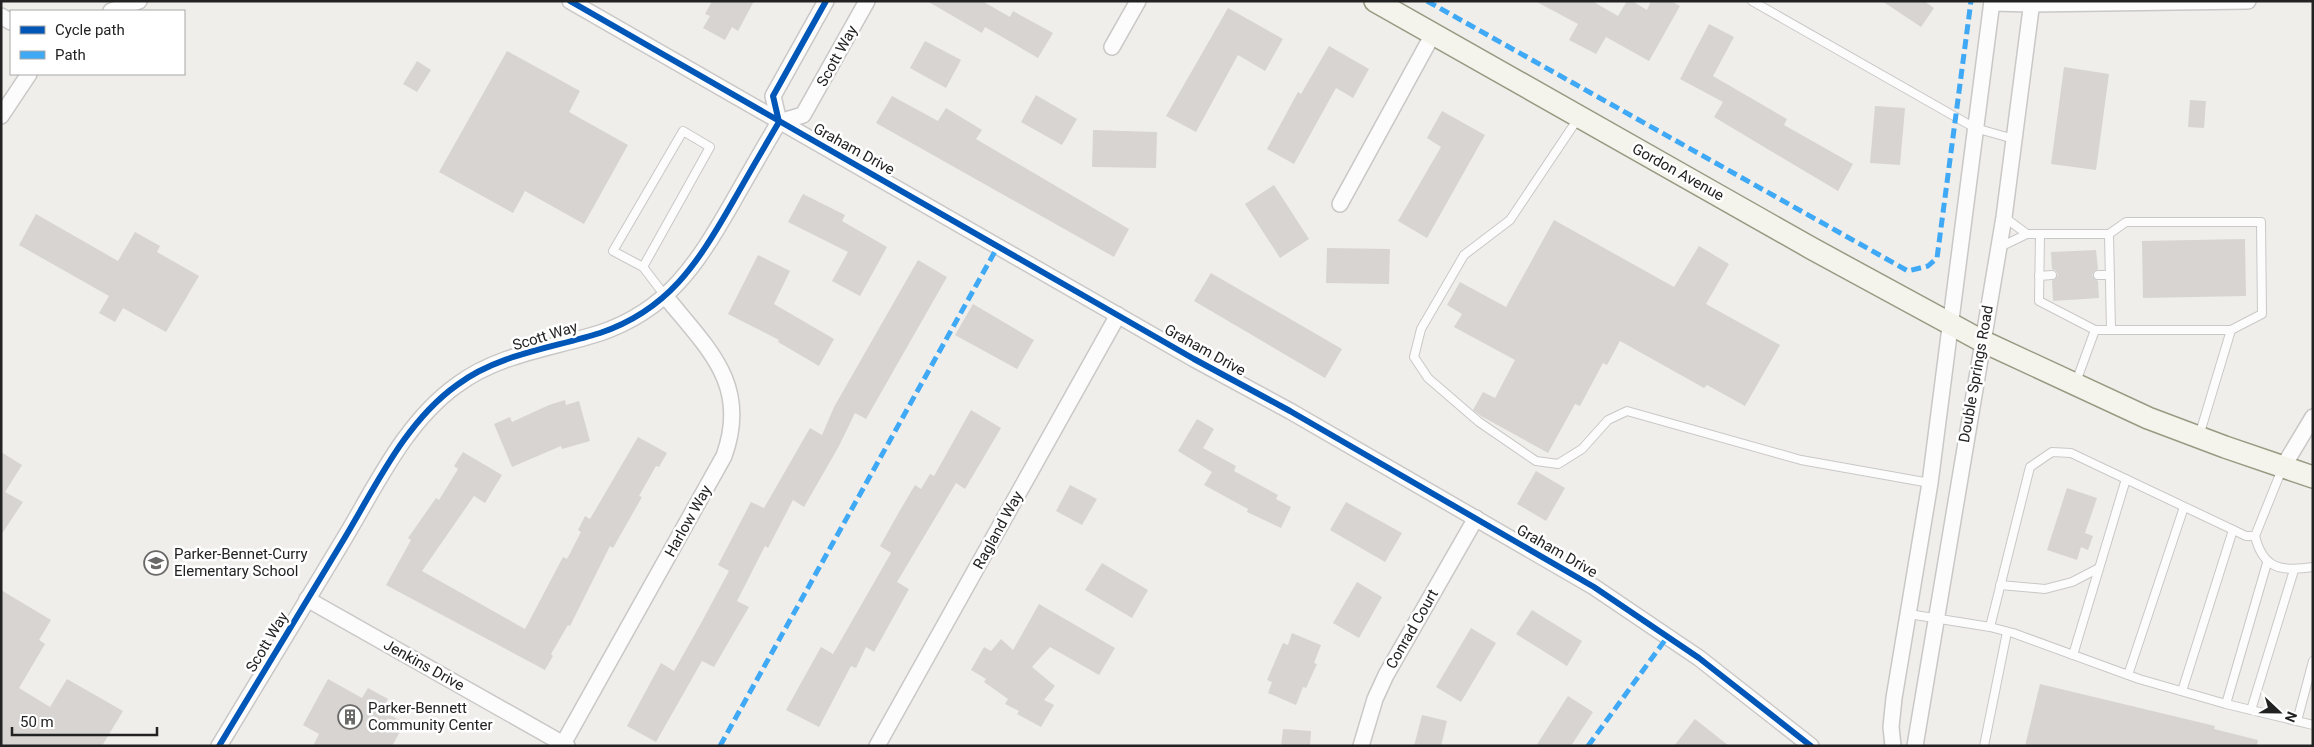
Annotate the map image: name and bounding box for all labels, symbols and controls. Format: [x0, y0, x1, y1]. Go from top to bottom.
legend [10, 10, 185, 75]
text: Cycle path [55, 21, 125, 39]
street label: Scott Way [813, 22, 861, 90]
text: Path [55, 46, 86, 64]
street label: Graham Drive [810, 119, 898, 179]
street label: Gordon Avenue [1629, 139, 1727, 205]
street label: Double Springs Road [1955, 304, 1997, 444]
street label: Scott Way [510, 318, 580, 354]
street label: Graham Drive [1161, 320, 1249, 380]
street label: Harlow Way [661, 482, 715, 560]
street label: Ragland Way [969, 488, 1027, 572]
street label: Graham Drive [1513, 521, 1601, 581]
place label: Parker-Bennet-Curry Elementary School [174, 545, 308, 580]
school or university icon: Parker-Bennet-Curry Elementary School [143, 550, 169, 576]
street label: Conrad Court [1382, 586, 1442, 672]
street label: Scott Way [242, 609, 292, 675]
street label: Jenkins Drive [381, 636, 467, 695]
north arrow [2254, 687, 2304, 737]
place label: Parker-Bennett Community Center [368, 699, 493, 734]
scale bar [12, 704, 158, 736]
building icon: Parker-Bennett Community Center [337, 704, 363, 730]
text: N [2282, 709, 2300, 724]
text: 50 m [20, 713, 54, 731]

